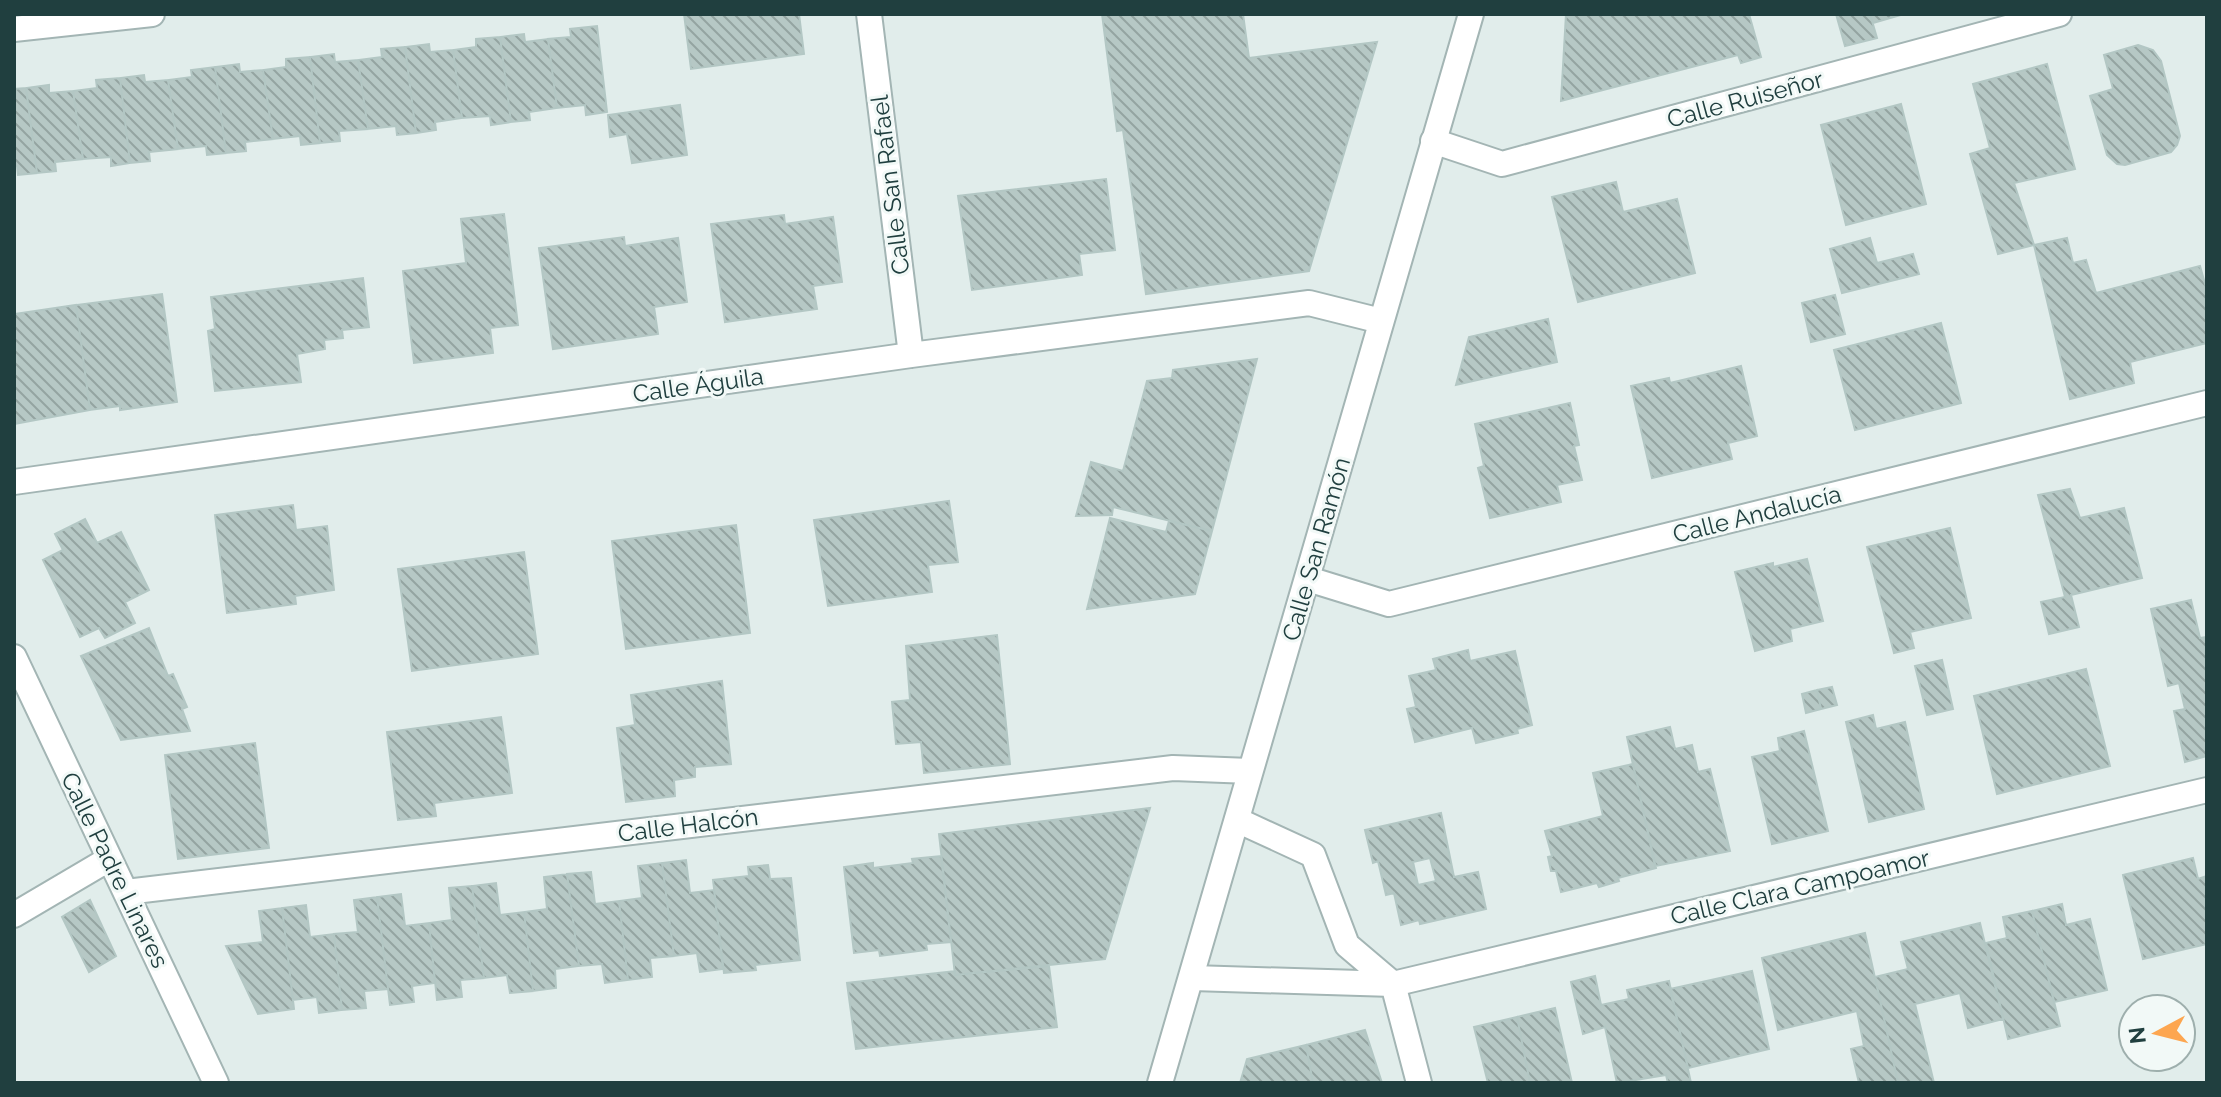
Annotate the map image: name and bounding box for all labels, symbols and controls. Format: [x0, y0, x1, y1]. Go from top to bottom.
street label: Calle Ruiseñor [1664, 64, 1827, 134]
street label: Calle San Rafael [865, 93, 915, 276]
street label: Calle Águila [631, 361, 765, 409]
street label: Calle San Ramón [1276, 454, 1356, 644]
street label: Calle Andalucía [1670, 479, 1844, 549]
street label: Calle Padre Linares [55, 768, 175, 972]
street label: Calle Halcón [616, 802, 760, 848]
street label: Calle Clara Campoamor [1668, 843, 1933, 931]
north arrow [2117, 993, 2197, 1073]
text: N [2123, 1026, 2151, 1045]

